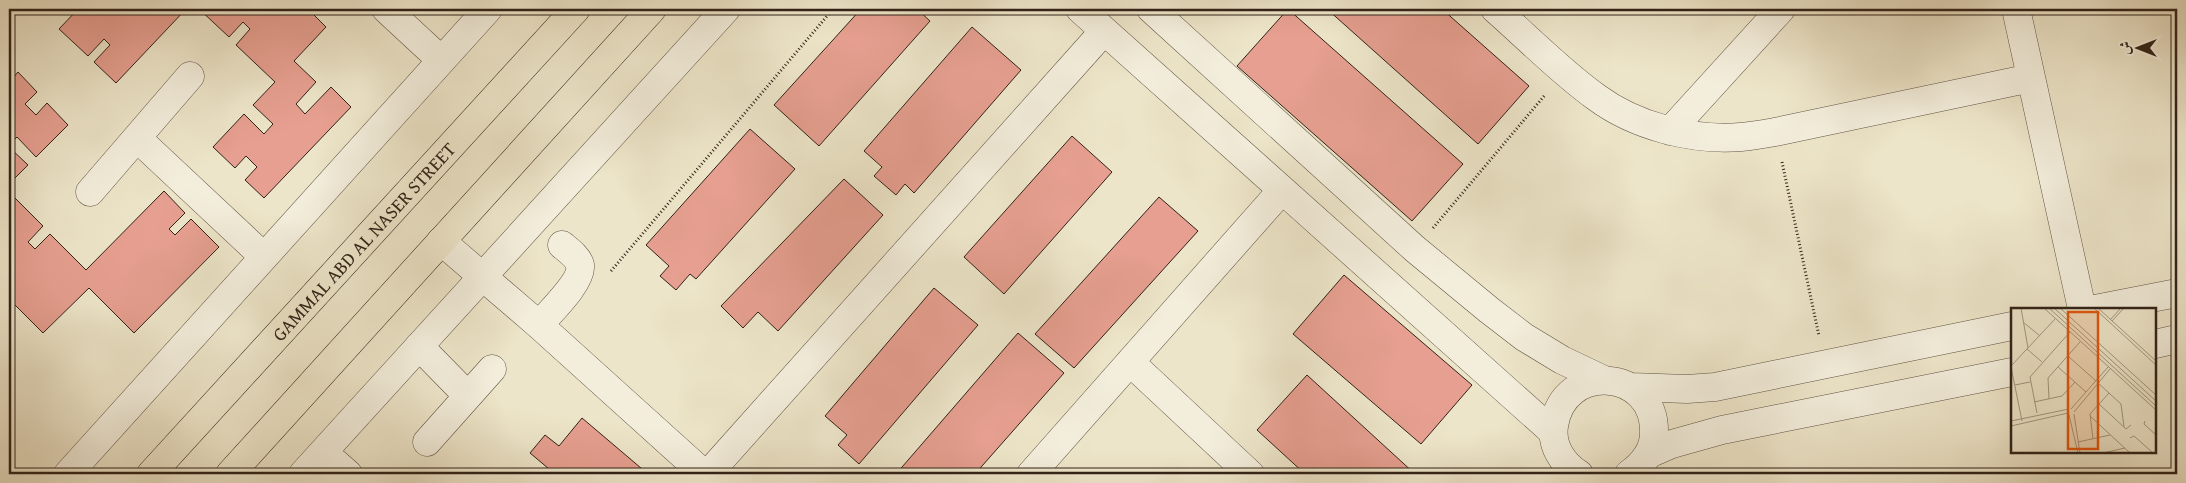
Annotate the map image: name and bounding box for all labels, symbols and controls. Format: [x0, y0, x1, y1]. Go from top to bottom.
north arrow [2114, 22, 2164, 72]
text: ش [2115, 41, 2135, 55]
street label: GAMMAL ABD AL NASER STREET [265, 136, 462, 347]
inset map [2011, 308, 2156, 453]

